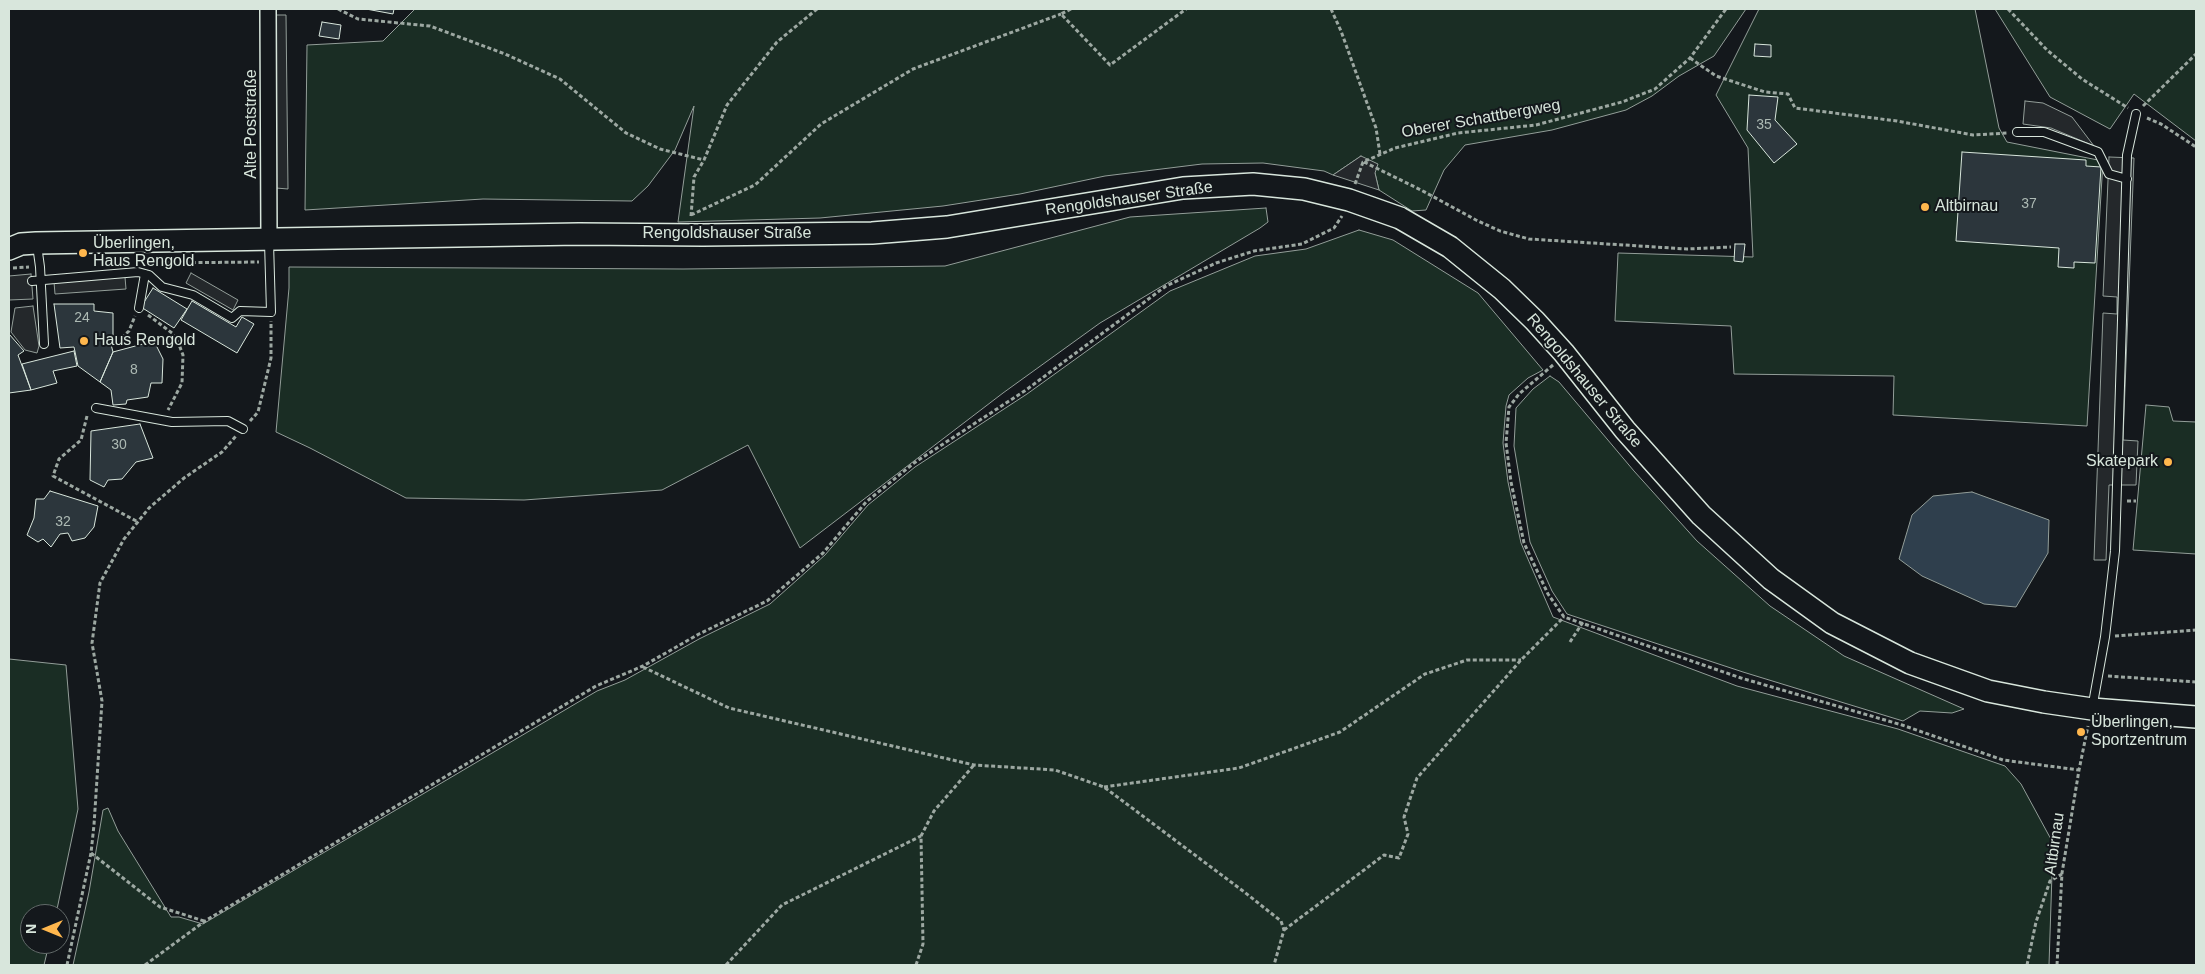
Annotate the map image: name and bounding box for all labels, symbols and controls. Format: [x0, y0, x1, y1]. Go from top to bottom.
street label: Alte Poststraße [242, 69, 262, 179]
street label: Oberer Schattbergweg [1400, 96, 1562, 142]
house number: 35 [1756, 117, 1772, 133]
street label: Rengoldshauser Straße [1044, 178, 1214, 220]
house number: 37 [2021, 196, 2037, 212]
place label: Altbirnau [1935, 197, 1998, 217]
marker: Altbirnau [1919, 201, 1931, 213]
street label: Rengoldshauser Straße [643, 224, 811, 244]
place label: Überlingen, Haus Rengold [93, 234, 194, 272]
marker: Überlingen, Haus Rengold [77, 247, 89, 259]
house number: 24 [74, 310, 90, 326]
street label: Rengoldshauser Straße [1522, 310, 1646, 452]
place label: Haus Rengold [94, 331, 195, 351]
marker: Haus Rengold [78, 335, 90, 347]
house number: 8 [130, 362, 138, 378]
house number: 30 [111, 437, 127, 453]
place label: Skatepark [2086, 452, 2158, 472]
marker: Skatepark [2162, 456, 2174, 468]
house number: 32 [55, 514, 71, 530]
place label: Überlingen, Sportzentrum [2091, 713, 2187, 751]
marker: Überlingen, Sportzentrum [2075, 726, 2087, 738]
street label: Altbirnau [2041, 811, 2069, 877]
north arrow [20, 904, 70, 954]
text: N [23, 924, 39, 934]

